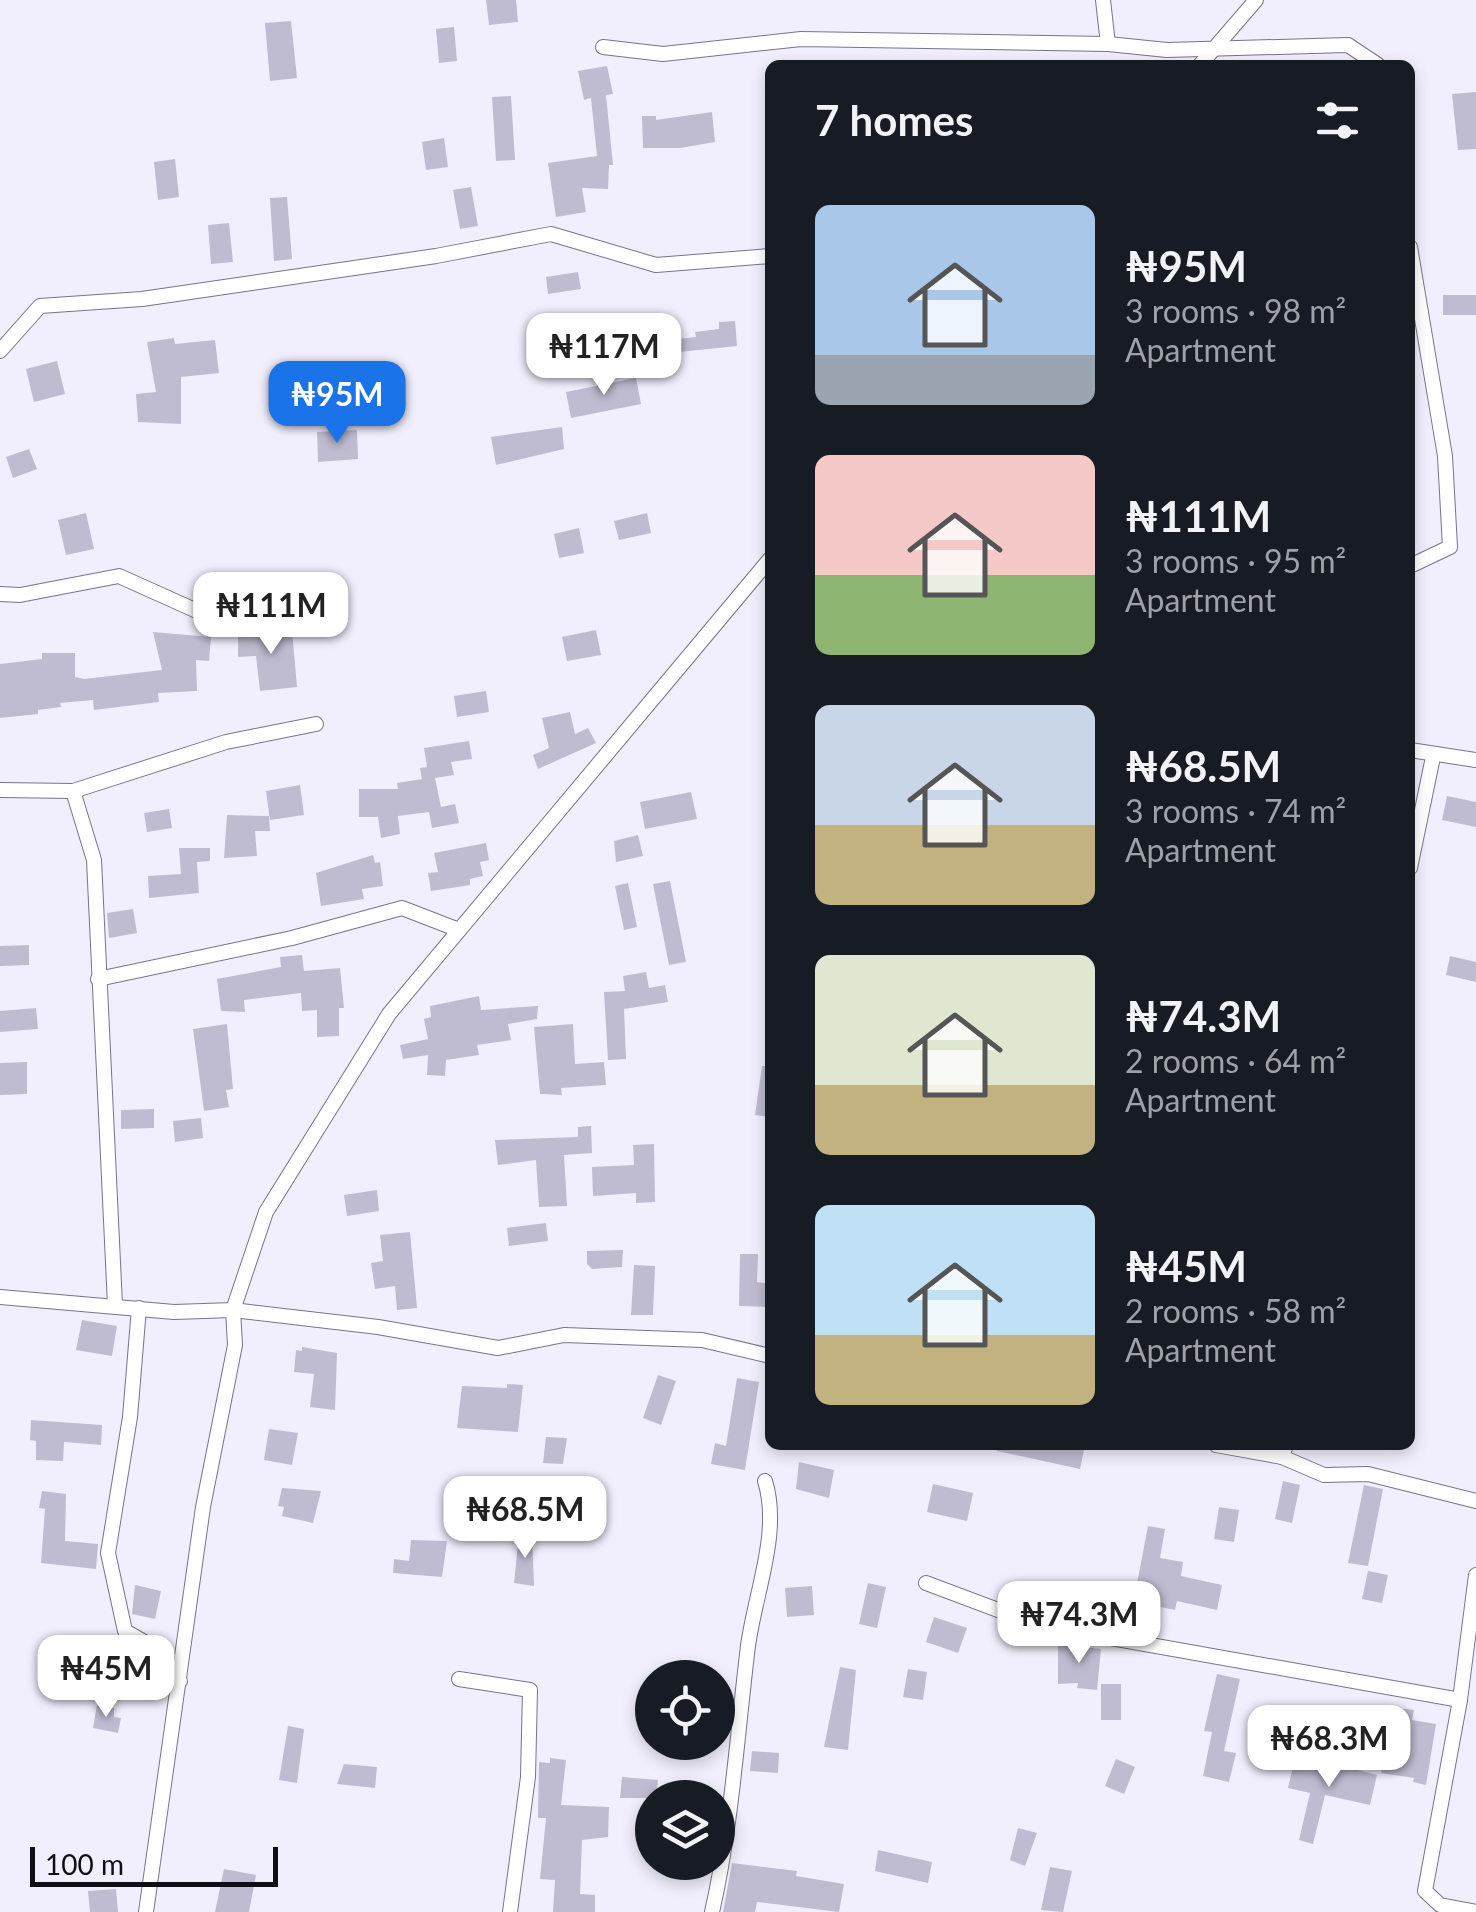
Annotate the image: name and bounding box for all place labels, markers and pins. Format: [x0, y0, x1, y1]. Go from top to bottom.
pin: ₦117M [534, 313, 674, 398]
pin: ₦95M [278, 361, 396, 446]
pin: ₦111M [201, 572, 341, 657]
pin: ₦68.5M [444, 1476, 606, 1561]
pin: ₦74.3M [998, 1581, 1160, 1666]
pin: ₦45M [47, 1635, 165, 1720]
pin: ₦68.3M [1248, 1705, 1410, 1790]

